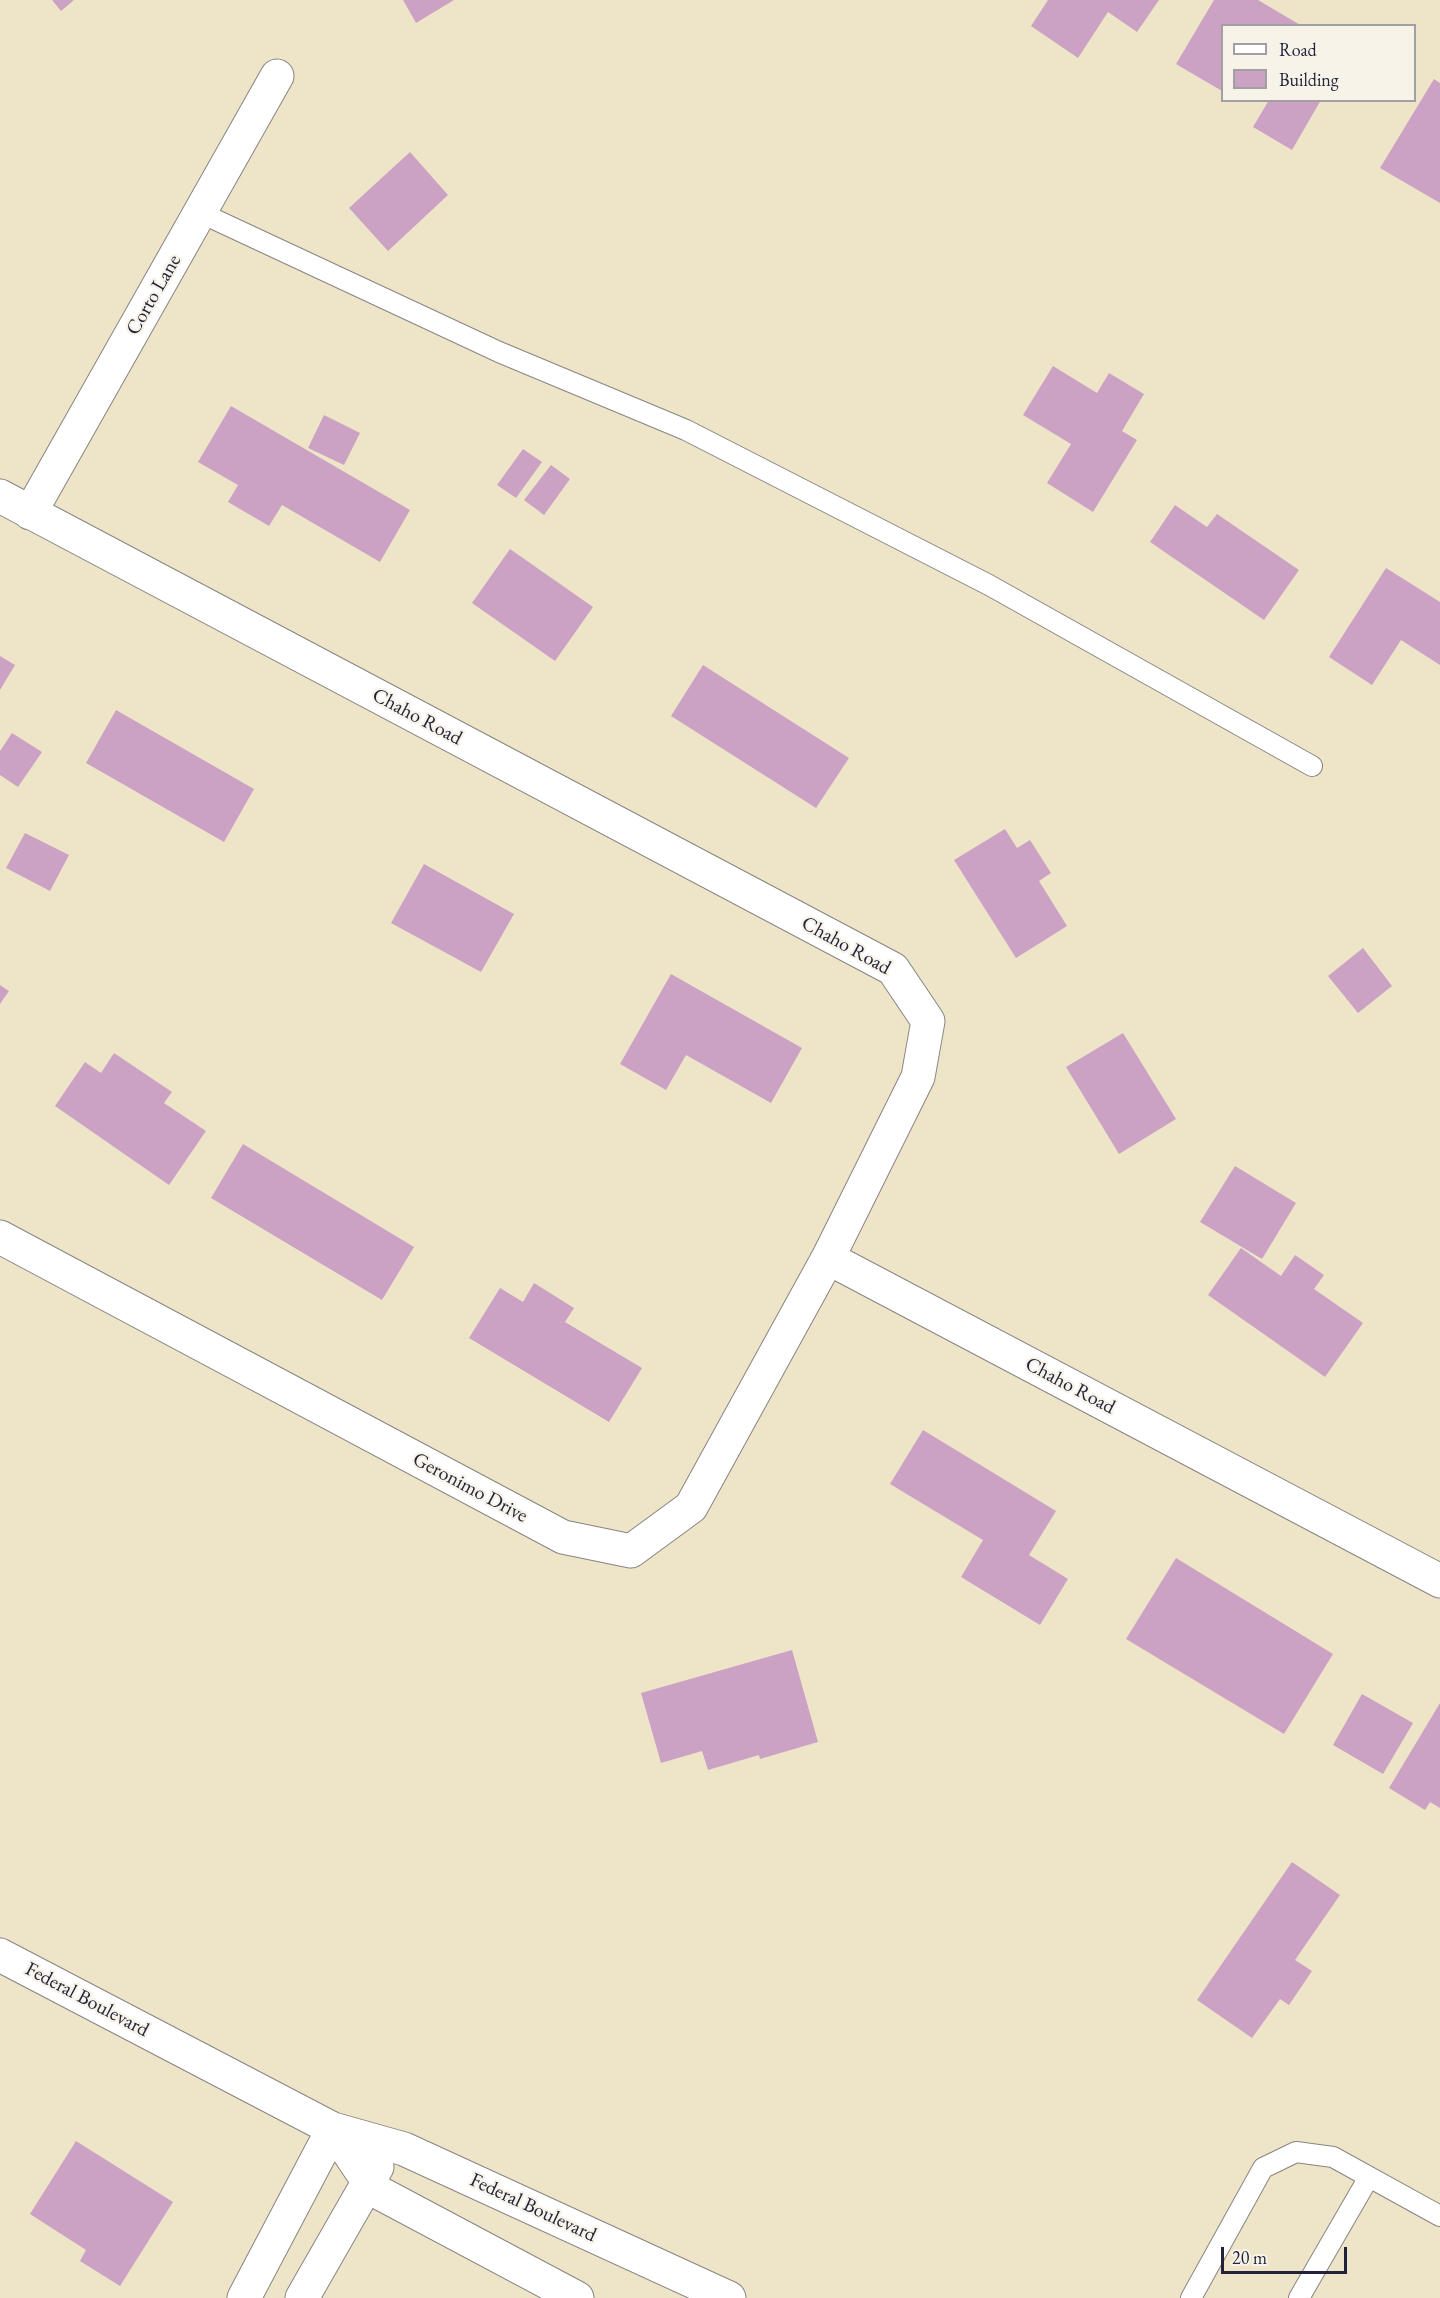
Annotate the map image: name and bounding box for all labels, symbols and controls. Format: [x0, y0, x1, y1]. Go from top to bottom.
legend [1221, 24, 1416, 102]
text: Road [1279, 38, 1317, 61]
text: Building [1279, 68, 1339, 91]
street label: Corto Lane [121, 250, 187, 340]
street label: Chaho Road [368, 683, 466, 751]
street label: Chaho Road [797, 912, 895, 980]
street label: Chaho Road [1021, 1352, 1119, 1420]
street label: Geronimo Drive [408, 1448, 532, 1528]
street label: Federal Boulevard [21, 1957, 153, 2043]
street label: Federal Boulevard [466, 2168, 600, 2248]
scale bar [1224, 2235, 1350, 2273]
text: 20 m [1232, 2246, 1267, 2269]

